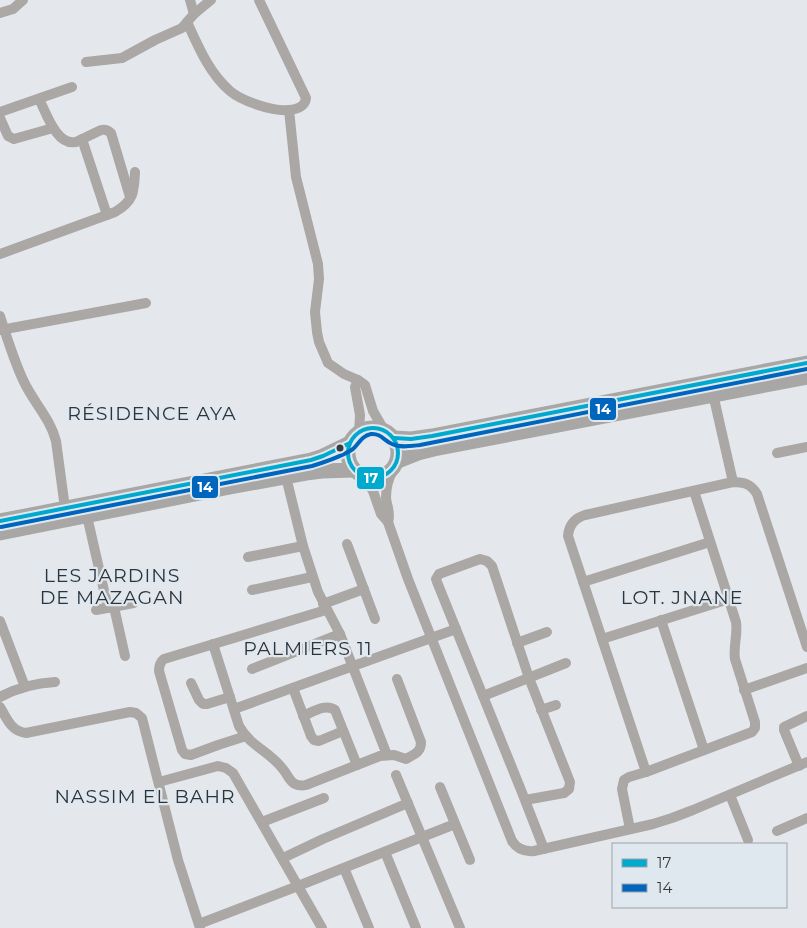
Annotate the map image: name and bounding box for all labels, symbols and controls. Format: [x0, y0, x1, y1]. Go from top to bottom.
line badge: 14 [589, 397, 617, 421]
text: 14 [595, 400, 611, 418]
district label: RÉSIDENCE AYA [67, 402, 237, 425]
unlabelled marker [335, 443, 345, 453]
line badge: 17 [356, 466, 385, 490]
text: 17 [364, 469, 378, 487]
line badge: 14 [191, 475, 219, 499]
text: 14 [197, 478, 213, 496]
district label: LES JARDINS DE MAZAGAN [40, 564, 184, 609]
district label: LOT. JNANE [621, 586, 743, 609]
district label: PALMIERS 11 [243, 637, 373, 660]
district label: NASSIM EL BAHR [54, 785, 236, 808]
legend [612, 843, 787, 908]
text: 17 [657, 853, 671, 872]
text: 14 [657, 878, 672, 897]

